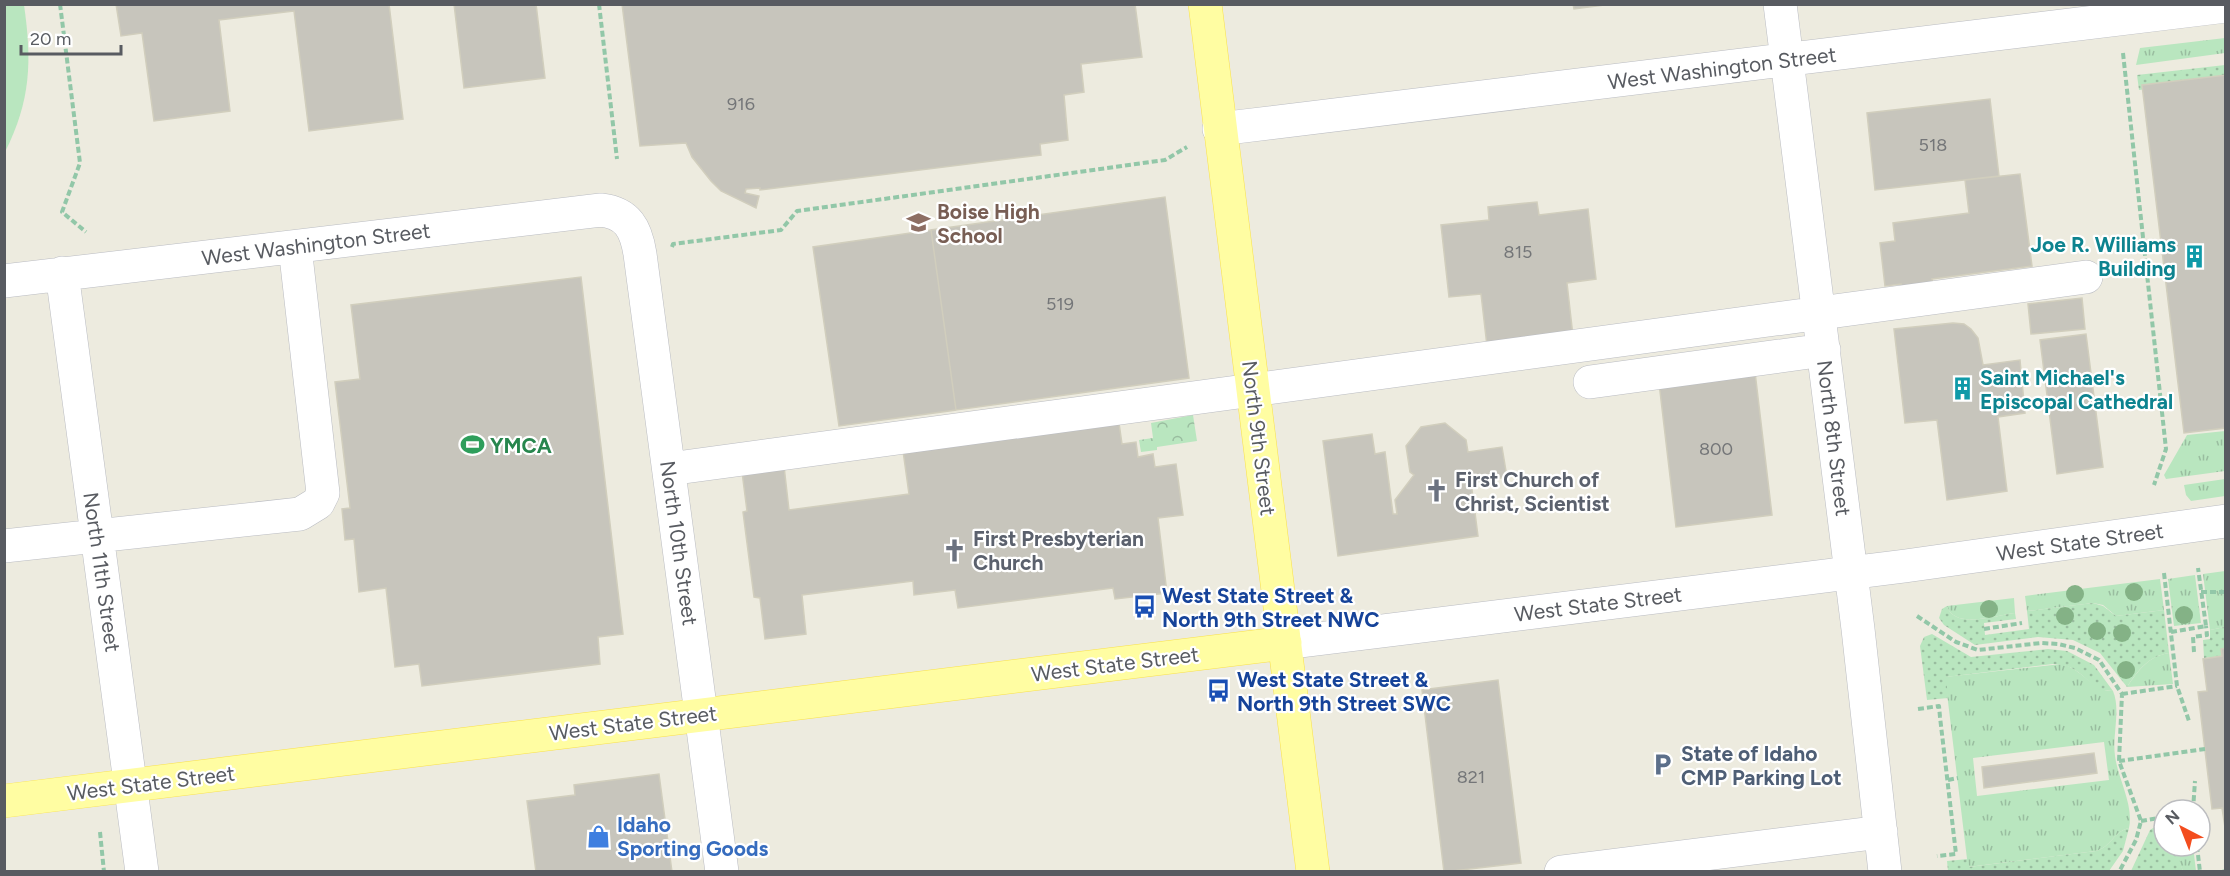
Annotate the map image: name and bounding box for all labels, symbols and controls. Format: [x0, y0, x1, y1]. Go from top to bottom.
scale bar [21, 18, 122, 56]
text: 20 m [30, 28, 71, 50]
street label: West Washington Street [1606, 42, 1838, 94]
house number: 916 [727, 93, 755, 115]
house number: 518 [1919, 134, 1947, 156]
place label: Boise High School [937, 199, 1040, 248]
school or university icon: Boise High School [906, 210, 932, 236]
street label: West Washington Street [200, 218, 432, 270]
place label: Joe R. Williams Building [2031, 232, 2176, 281]
house number: 815 [1504, 241, 1532, 263]
building icon: Joe R. Williams Building [2181, 243, 2207, 269]
house number: 519 [1046, 293, 1074, 315]
street label: North 9th Street [1237, 359, 1281, 517]
street label: North 8th Street [1812, 359, 1856, 517]
place label: Saint Michael's Episcopal Cathedral [1980, 365, 2173, 414]
building icon: Saint Michael's Episcopal Cathedral [1949, 376, 1975, 402]
sports icon: YMCA [459, 432, 485, 458]
place label: YMCA [490, 433, 552, 458]
house number: 800 [1699, 438, 1733, 460]
street label: North 10th Street [655, 459, 703, 627]
place label: First Church of Christ, Scientist [1455, 467, 1610, 516]
church icon: First Church of Christ, Scientist [1424, 478, 1450, 504]
street label: North 11th Street [78, 490, 126, 654]
street label: West State Street [1995, 518, 2165, 566]
place label: First Presbyterian Church [973, 526, 1144, 575]
church icon: First Presbyterian Church [942, 537, 968, 563]
street label: West State Street [1513, 581, 1683, 627]
place label: West State Street & North 9th Street NWC [1162, 583, 1379, 632]
bus stop icon: West State Street & North 9th Street NWC [1131, 594, 1157, 620]
street label: West State Street [1030, 641, 1200, 687]
place label: West State Street & North 9th Street SWC [1237, 667, 1451, 716]
bus stop icon: West State Street & North 9th Street SWC [1206, 678, 1232, 704]
street label: West State Street [548, 700, 718, 746]
place label: State of Idaho CMP Parking Lot [1681, 741, 1842, 790]
parking icon: State of Idaho CMP Parking Lot [1650, 752, 1676, 778]
street label: West State Street [66, 760, 236, 806]
house number: 821 [1457, 766, 1485, 788]
north arrow [2152, 798, 2212, 858]
text: N [2161, 806, 2183, 828]
place label: Idaho Sporting Goods [617, 812, 769, 861]
shop icon: Idaho Sporting Goods [586, 823, 612, 849]

